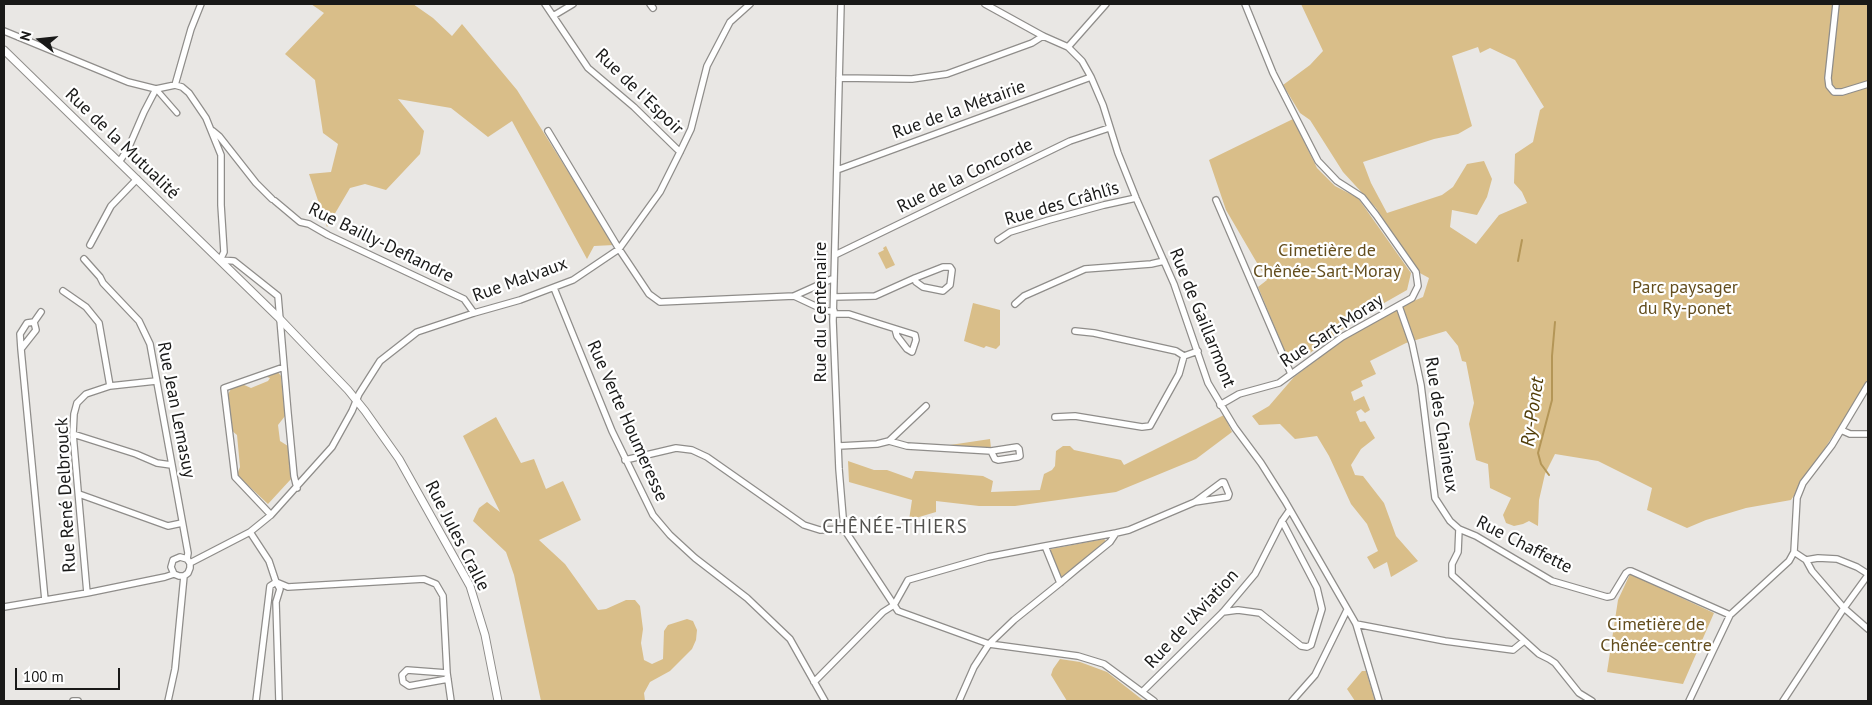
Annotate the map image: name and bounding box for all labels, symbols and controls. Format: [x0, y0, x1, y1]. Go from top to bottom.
north arrow [15, 15, 65, 65]
text: N [16, 29, 35, 43]
street label: Rue de l'Espoir [590, 44, 688, 140]
street label: Rue de la Métairie [889, 76, 1029, 144]
street label: Rue de la Mutualité [60, 84, 184, 204]
street label: Rue de la Concorde [894, 134, 1036, 218]
street label: Rue des Crâhlîs [1002, 177, 1122, 231]
street label: Rue Bailly-Deflandre [305, 198, 457, 288]
park label: Cimetière de Chênée-Sart-Moray [1253, 240, 1401, 282]
street label: Rue du Centenaire [810, 242, 832, 382]
street label: Rue de Gaillarmont [1164, 245, 1240, 391]
street label: Rue Malvaux [470, 253, 570, 307]
park label: Parc paysager du Ry-ponet [1632, 277, 1738, 320]
street label: Rue Sart-Moray [1276, 290, 1388, 372]
street label: Rue Verte Houmeresse [582, 337, 672, 505]
street label: Rue Jean Lemasuy [152, 340, 200, 480]
street label: Rue des Chaineux [1420, 356, 1462, 494]
water label: Ry-Ponet [1517, 376, 1549, 448]
street label: Rue René Delbrouck [51, 417, 81, 573]
street label: Rue Jules Cralle [420, 477, 494, 595]
street label: Rue Chaffette [1472, 512, 1576, 578]
district label: CHÊNÉE-THIERS [821, 517, 969, 539]
street label: Rue de l'Aviation [1141, 565, 1243, 673]
park label: Cimetière de Chênée-centre [1600, 614, 1712, 656]
scale bar [18, 658, 122, 690]
text: 100 m [23, 667, 64, 686]

